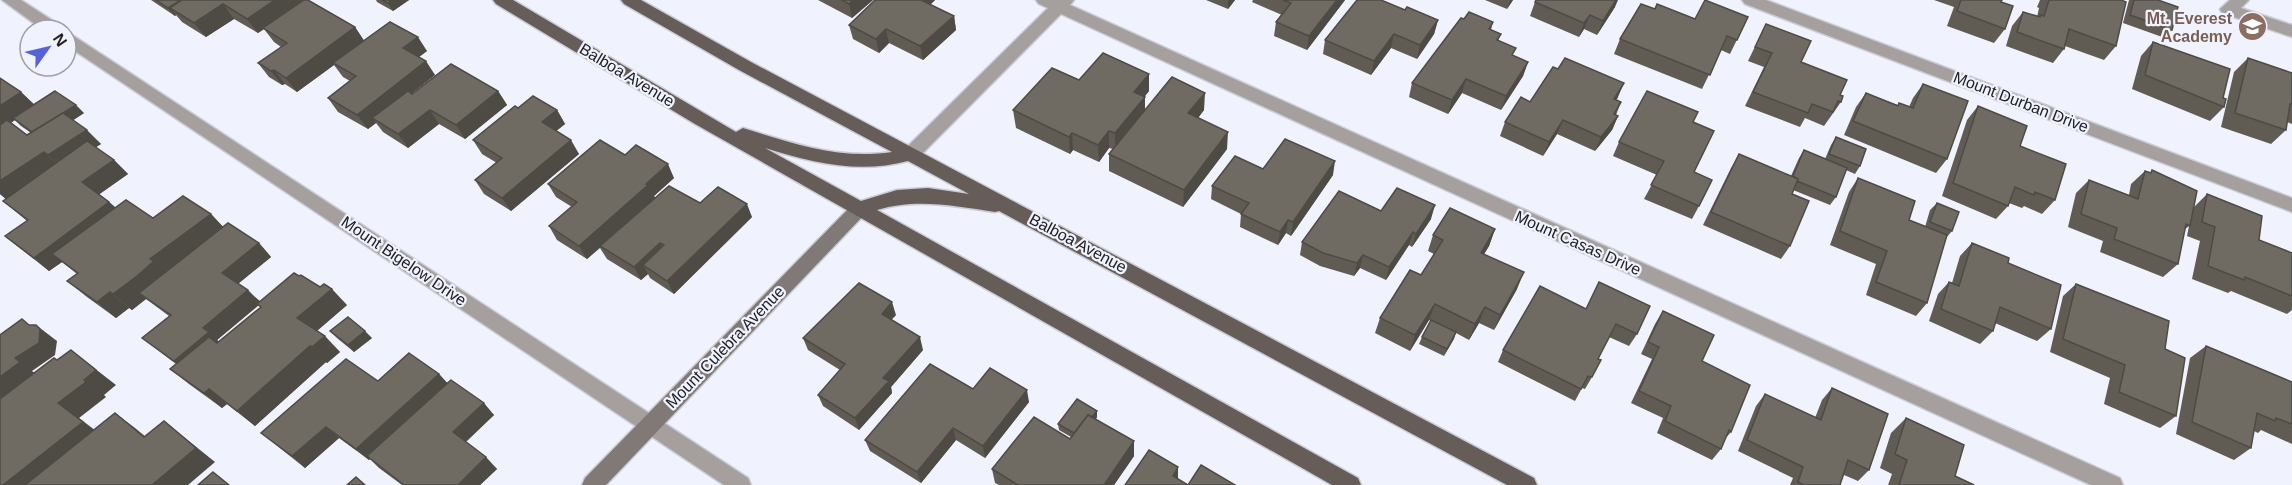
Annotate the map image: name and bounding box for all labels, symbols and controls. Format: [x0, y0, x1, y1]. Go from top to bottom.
place label: Mt. Everest Academy [2147, 10, 2233, 45]
school or university icon: Mt. Everest Academy [2237, 11, 2269, 43]
north arrow [18, 18, 78, 78]
text: N [50, 30, 70, 49]
street label: Balboa Avenue [577, 40, 677, 110]
street label: Mount Durban Drive [1951, 68, 2091, 136]
street label: Mount Casas Drive [1512, 208, 1644, 278]
street label: Balboa Avenue [1027, 210, 1129, 276]
street label: Mount Bigelow Drive [338, 213, 470, 309]
street label: Mount Culebra Avenue [662, 283, 788, 411]

